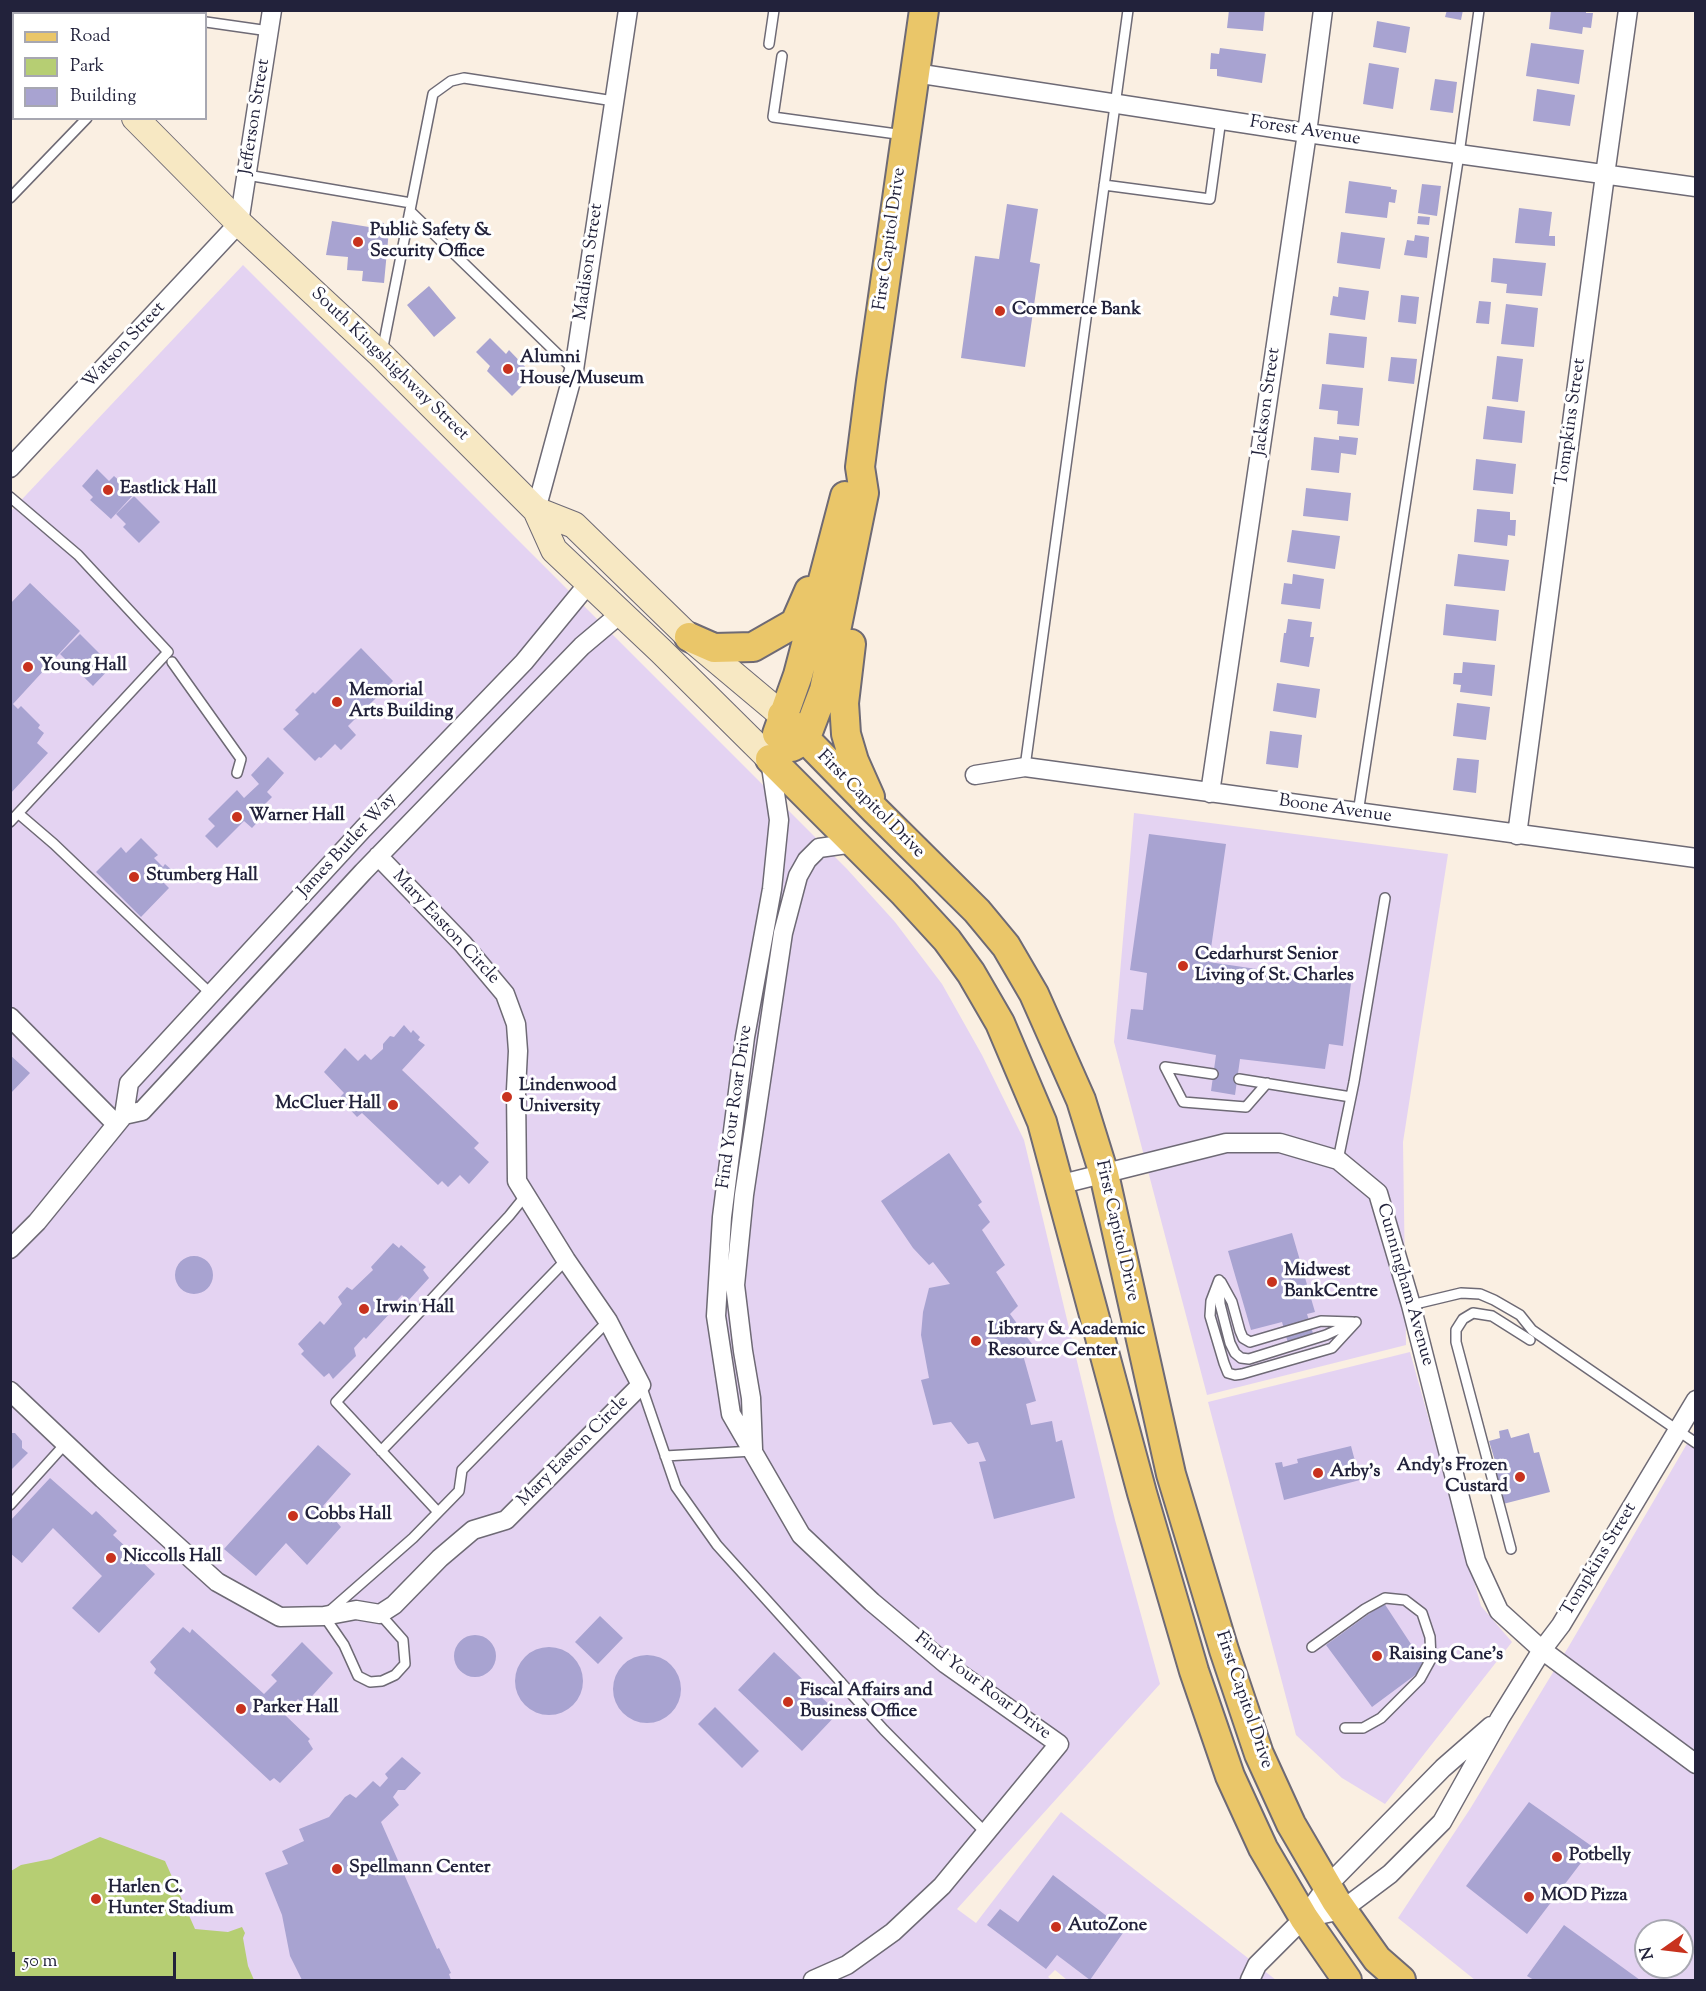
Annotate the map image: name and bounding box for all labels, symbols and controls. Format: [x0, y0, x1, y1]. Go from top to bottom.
legend [12, 12, 207, 120]
text: Road [70, 24, 110, 50]
text: Park [70, 54, 104, 80]
street label: Jefferson Street [236, 57, 276, 177]
text: Building [70, 84, 136, 110]
street label: Forest Avenue [1248, 113, 1362, 151]
street label: First Capitol Drive [870, 166, 912, 312]
street label: Madison Street [571, 202, 609, 322]
place label: Public Safety & Security Office [370, 221, 491, 264]
marker: Public Safety & Security Office [351, 235, 365, 249]
street label: South Kingshighway Street [305, 284, 473, 446]
street label: Watson Street [79, 298, 171, 394]
place label: Commerce Bank [1012, 300, 1141, 322]
marker: Commerce Bank [993, 304, 1007, 318]
street label: Jackson Street [1250, 347, 1286, 457]
place label: Alumni House/Museum [520, 348, 644, 391]
street label: Tompkins Street [1552, 357, 1592, 487]
marker: Alumni House/Museum [501, 362, 515, 376]
place label: Eastlick Hall [120, 479, 217, 501]
marker: Eastlick Hall [101, 483, 115, 497]
place label: Young Hall [40, 656, 127, 678]
marker: Young Hall [21, 660, 35, 674]
place label: Memorial Arts Building [349, 681, 453, 724]
marker: Memorial Arts Building [330, 695, 344, 709]
street label: First Capitol Drive [811, 746, 929, 864]
street label: James Butler Way [294, 789, 402, 903]
street label: Boone Avenue [1277, 791, 1393, 829]
place label: Warner Hall [249, 806, 345, 828]
marker: Warner Hall [230, 810, 244, 824]
place label: Stumberg Hall [146, 866, 258, 888]
street label: Mary Easton Circle [387, 866, 503, 990]
marker: Stumberg Hall [127, 870, 141, 884]
place label: Cedarhurst Senior Living of St. Charles [1195, 945, 1354, 988]
marker: Cedarhurst Senior Living of St. Charles [1176, 959, 1190, 973]
street label: Find Your Roar Drive [714, 1024, 758, 1190]
place label: Lindenwood University [519, 1076, 617, 1118]
marker: Lindenwood University [500, 1090, 514, 1104]
place label: McCluer Hall [275, 1094, 381, 1116]
marker: McCluer Hall [386, 1098, 400, 1112]
street label: First Capitol Drive [1089, 1158, 1143, 1304]
street label: Cunningham Avenue [1370, 1201, 1438, 1369]
place label: Midwest BankCentre [1284, 1261, 1378, 1304]
marker: Midwest BankCentre [1265, 1275, 1279, 1289]
place label: Irwin Hall [376, 1298, 454, 1320]
marker: Irwin Hall [357, 1302, 371, 1316]
place label: Library & Academic Resource Center [988, 1320, 1145, 1362]
marker: Library & Academic Resource Center [969, 1334, 983, 1348]
street label: Mary Easton Circle [514, 1392, 634, 1512]
place label: Andy's Frozen Custard [1397, 1456, 1508, 1498]
place label: Arby's [1330, 1462, 1380, 1484]
marker: Arby's [1311, 1466, 1325, 1480]
marker: Andy's Frozen Custard [1513, 1470, 1527, 1484]
street label: Tompkins Street [1558, 1499, 1642, 1621]
place label: Cobbs Hall [305, 1505, 392, 1527]
marker: Cobbs Hall [286, 1509, 300, 1523]
place label: Niccolls Hall [123, 1547, 222, 1569]
marker: Niccolls Hall [104, 1551, 118, 1565]
street label: First Capitol Drive [1209, 1628, 1277, 1772]
street label: Find Your Roar Drive [909, 1629, 1055, 1745]
place label: Raising Cane's [1389, 1645, 1503, 1667]
marker: Raising Cane's [1370, 1649, 1384, 1663]
place label: Fiscal Affairs and Business Office [800, 1681, 933, 1724]
marker: Fiscal Affairs and Business Office [781, 1695, 795, 1709]
place label: Parker Hall [253, 1698, 339, 1720]
marker: Parker Hall [234, 1702, 248, 1716]
place label: Potbelly [1569, 1846, 1631, 1868]
marker: Potbelly [1550, 1850, 1564, 1864]
place label: Spellmann Center [349, 1858, 490, 1880]
marker: Spellmann Center [330, 1862, 344, 1876]
place label: Harlen C. Hunter Stadium [108, 1878, 234, 1920]
place label: MOD Pizza [1541, 1886, 1628, 1908]
marker: MOD Pizza [1522, 1890, 1536, 1904]
marker: Harlen C. Hunter Stadium [89, 1892, 103, 1906]
place label: AutoZone [1068, 1916, 1147, 1938]
north arrow [1634, 1919, 1694, 1979]
marker: AutoZone [1049, 1920, 1063, 1934]
scale bar [15, 1940, 178, 1978]
text: N [1635, 1944, 1661, 1962]
text: 50 m [23, 1949, 57, 1975]

